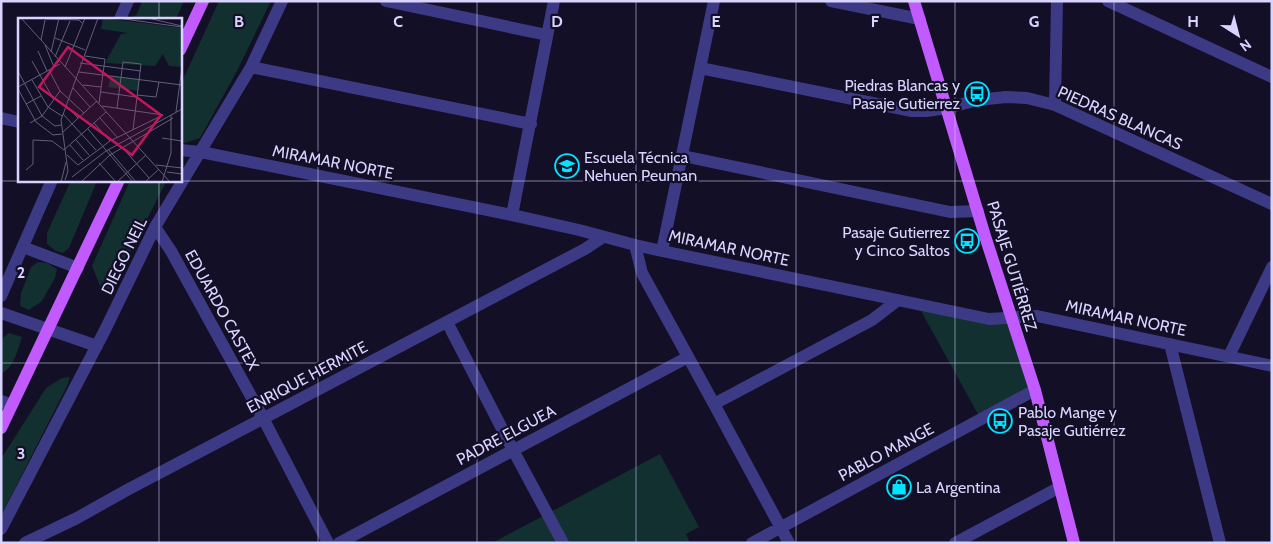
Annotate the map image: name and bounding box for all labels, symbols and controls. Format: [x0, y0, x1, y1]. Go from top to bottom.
north arrow [1213, 10, 1263, 60]
text: B [234, 12, 244, 31]
text: C [393, 12, 403, 31]
text: D [551, 12, 563, 31]
text: E [711, 12, 721, 31]
text: F [871, 12, 880, 31]
text: G [1029, 12, 1039, 31]
text: H [1187, 12, 1199, 31]
inset map [18, 18, 181, 181]
text: N [1236, 35, 1255, 56]
place label: Piedras Blancas y Pasaje Gutierrez [845, 76, 960, 113]
bus stop icon: Piedras Blancas y Pasaje Gutierrez [964, 81, 990, 107]
street label: PIEDRAS BLANCAS [1055, 82, 1185, 154]
street label: MIRAMAR NORTE [271, 141, 395, 183]
place label: Escuela Técnica Nehuen Peuman [584, 148, 697, 185]
school or university icon: Escuela Técnica Nehuen Peuman [554, 153, 580, 179]
street label: PASAJE GUTIÉRREZ [983, 199, 1041, 333]
street label: DIEGO NEIL [97, 214, 151, 298]
place label: Pasaje Gutierrez y Cinco Saltos [842, 223, 950, 260]
street label: MIRAMAR NORTE [667, 226, 791, 270]
bus stop icon: Pasaje Gutierrez y Cinco Saltos [954, 228, 980, 254]
street label: EDUARDO CASTEX [181, 246, 263, 374]
text: 2 [17, 263, 25, 282]
street label: MIRAMAR NORTE [1064, 296, 1188, 340]
street label: ENRIQUE HERMITE [243, 337, 371, 417]
street label: PADRE ELGUEA [453, 401, 559, 469]
place label: Pablo Mange y Pasaje Gutiérrez [1018, 403, 1126, 440]
bus stop icon: Pablo Mange y Pasaje Gutiérrez [987, 408, 1013, 434]
street label: PABLO MANGE [835, 419, 937, 485]
text: 3 [17, 444, 25, 463]
shop icon: La Argentina [886, 474, 912, 500]
place label: La Argentina [916, 478, 1001, 497]

